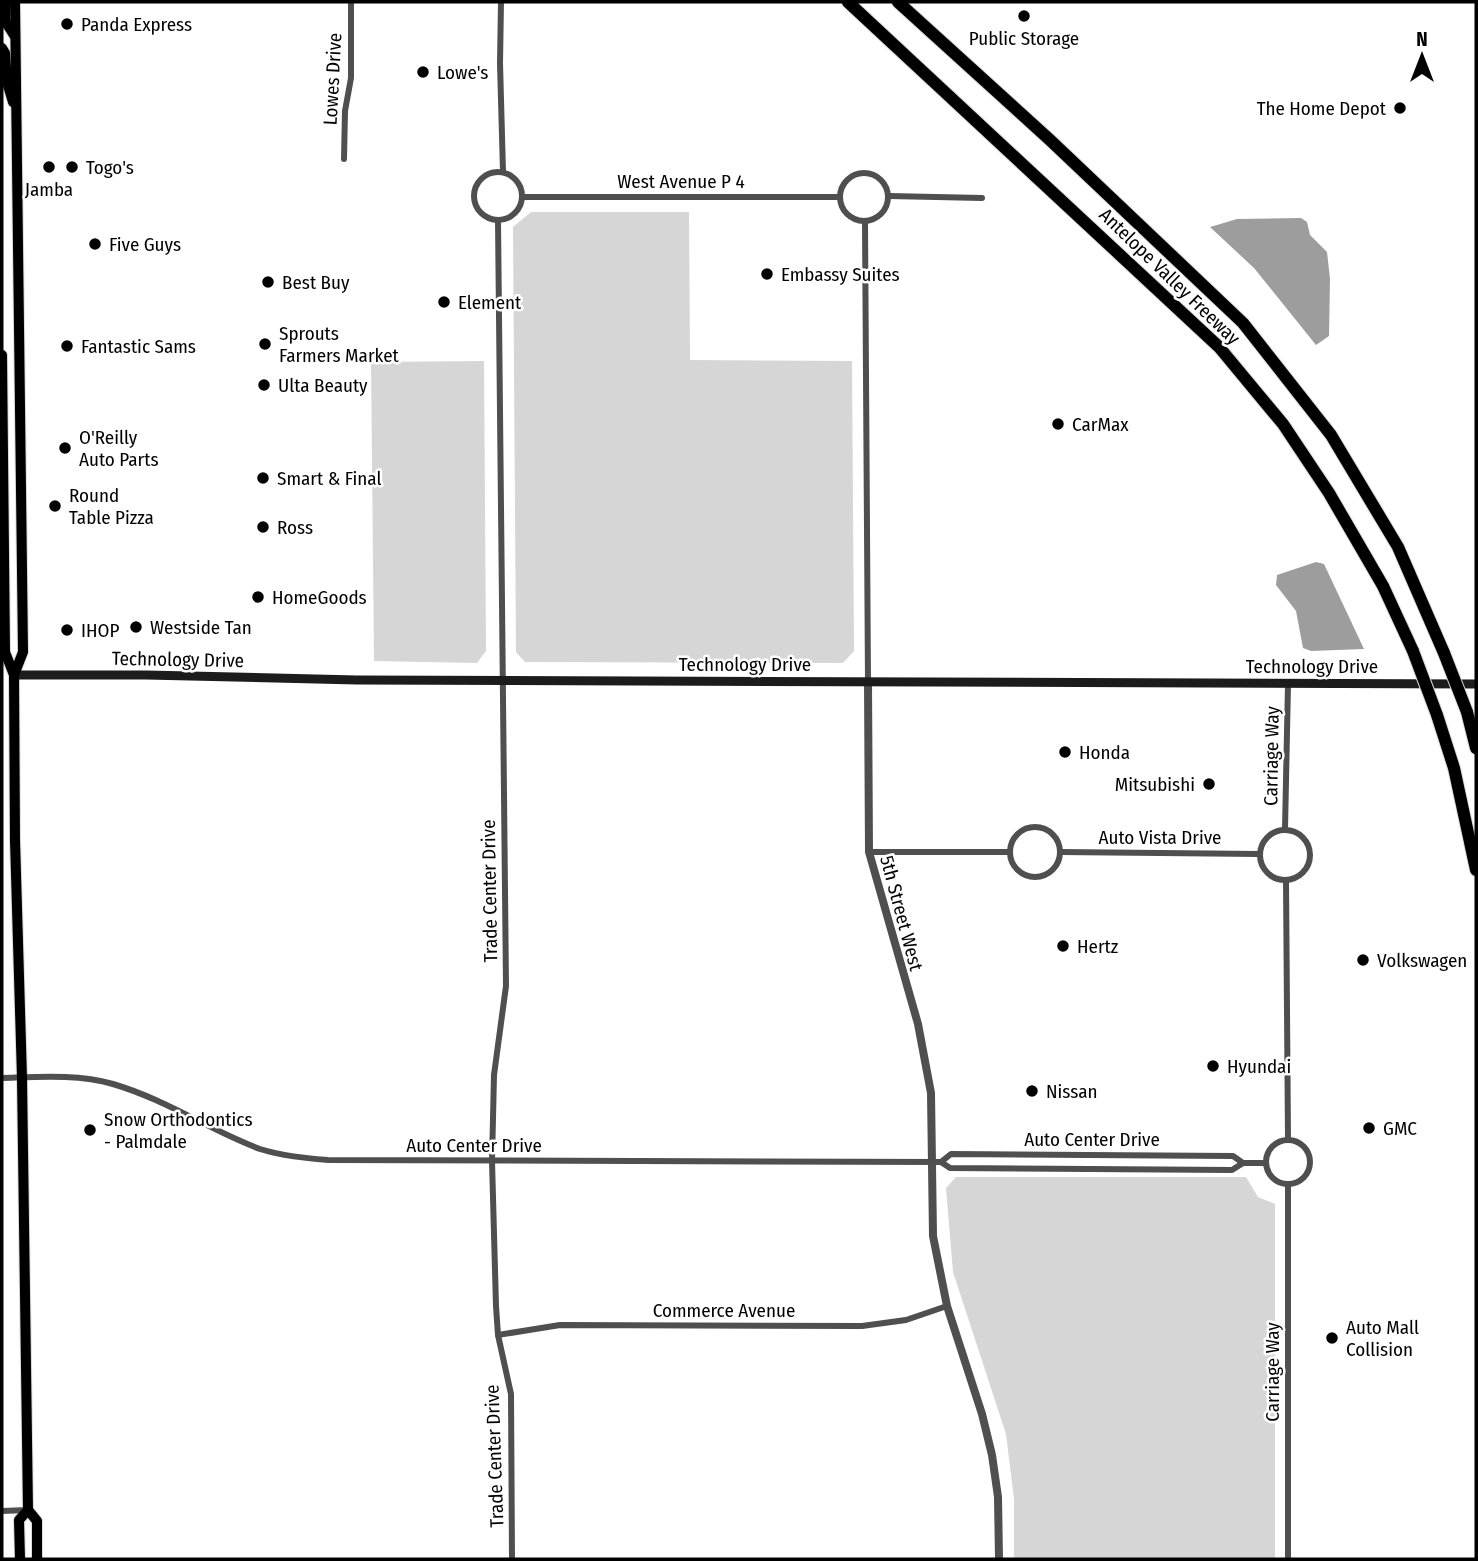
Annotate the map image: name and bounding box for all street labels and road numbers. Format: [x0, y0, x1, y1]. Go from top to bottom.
street label: Lowes Drive [319, 32, 346, 126]
street label: West Avenue P 4 [617, 170, 745, 193]
street label: Antelope Valley Freeway [1095, 203, 1245, 350]
street label: Technology Drive [112, 647, 244, 672]
street label: Technology Drive [679, 653, 811, 676]
street label: Technology Drive [1246, 655, 1378, 678]
street label: Carriage Way [1259, 706, 1284, 806]
street label: Trade Center Drive [477, 819, 502, 963]
street label: Auto Vista Drive [1099, 826, 1221, 849]
street label: 5th Street West [875, 853, 928, 974]
street label: Auto Center Drive [1024, 1128, 1160, 1151]
street label: Auto Center Drive [406, 1134, 542, 1157]
street label: Commerce Avenue [653, 1299, 795, 1322]
street label: Carriage Way [1261, 1322, 1284, 1422]
street label: Trade Center Drive [481, 1384, 508, 1528]

